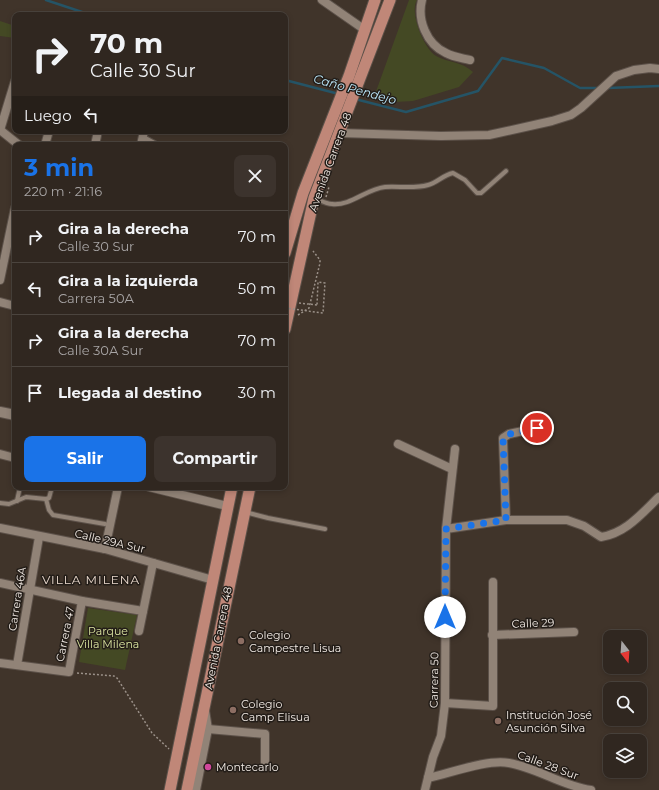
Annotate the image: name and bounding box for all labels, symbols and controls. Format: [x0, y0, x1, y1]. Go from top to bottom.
text: 70 m [90, 26, 163, 60]
icon: right [24, 28, 76, 80]
text: Calle 30 Sur [90, 60, 196, 82]
water label: Caño Pendejo [312, 71, 399, 107]
icon: left [80, 104, 102, 126]
text: Luego [24, 106, 72, 125]
street label: Avenida Carrera 48 [306, 111, 354, 213]
text: 3 min [24, 153, 94, 182]
button: close [234, 155, 276, 197]
text: 220 m · 21:16 [24, 183, 102, 199]
text: Gira a la derecha [58, 219, 189, 238]
icon: right [24, 226, 46, 248]
text: 70 m [238, 227, 276, 246]
text: Calle 30 Sur [58, 238, 134, 254]
text: Gira a la izquierda [58, 271, 198, 290]
icon: left [24, 278, 46, 300]
text: 50 m [238, 279, 276, 298]
text: Carrera 50A [58, 290, 134, 306]
text: Gira a la derecha [58, 323, 189, 342]
icon: right [24, 330, 46, 352]
text: 70 m [238, 331, 276, 350]
text: Calle 30A Sur [58, 342, 144, 358]
icon: arrive [24, 382, 46, 404]
text: Llegada al destino [58, 383, 202, 402]
text: 30 m [238, 383, 276, 402]
pin [520, 411, 554, 445]
icon: arrive [526, 417, 548, 439]
button: Salir [24, 436, 146, 482]
button: Compartir [154, 436, 276, 482]
street label: Calle 29A Sur [73, 526, 147, 556]
street label: Carrera 46A [5, 566, 29, 632]
district label: VILLA MILENA [42, 572, 140, 587]
street label: Avenida Carrera 48 [201, 585, 235, 691]
position arrow [424, 596, 466, 638]
street label: Carrera 47 [53, 605, 77, 663]
street label: Calle 29 [511, 615, 555, 631]
park label: Parque Villa Milena [77, 624, 139, 651]
place label: Colegio Campestre Lisua [249, 628, 341, 655]
north arrow [603, 630, 647, 674]
map controls [603, 630, 647, 778]
marker: Colegio Campestre Lisua [236, 636, 246, 646]
street label: Carrera 50 [427, 652, 441, 708]
button: search [603, 682, 647, 726]
place label: Colegio Camp Elisua [241, 697, 310, 724]
marker: Colegio Camp Elisua [228, 705, 238, 715]
place label: Institución José Asunción Silva [506, 708, 592, 735]
marker: Institución José Asunción Silva [493, 716, 503, 726]
button: layers [603, 734, 647, 778]
street label: Calle 28 Sur [515, 747, 581, 783]
place label: Montecarlo [216, 760, 279, 774]
marker: Montecarlo [203, 762, 213, 772]

